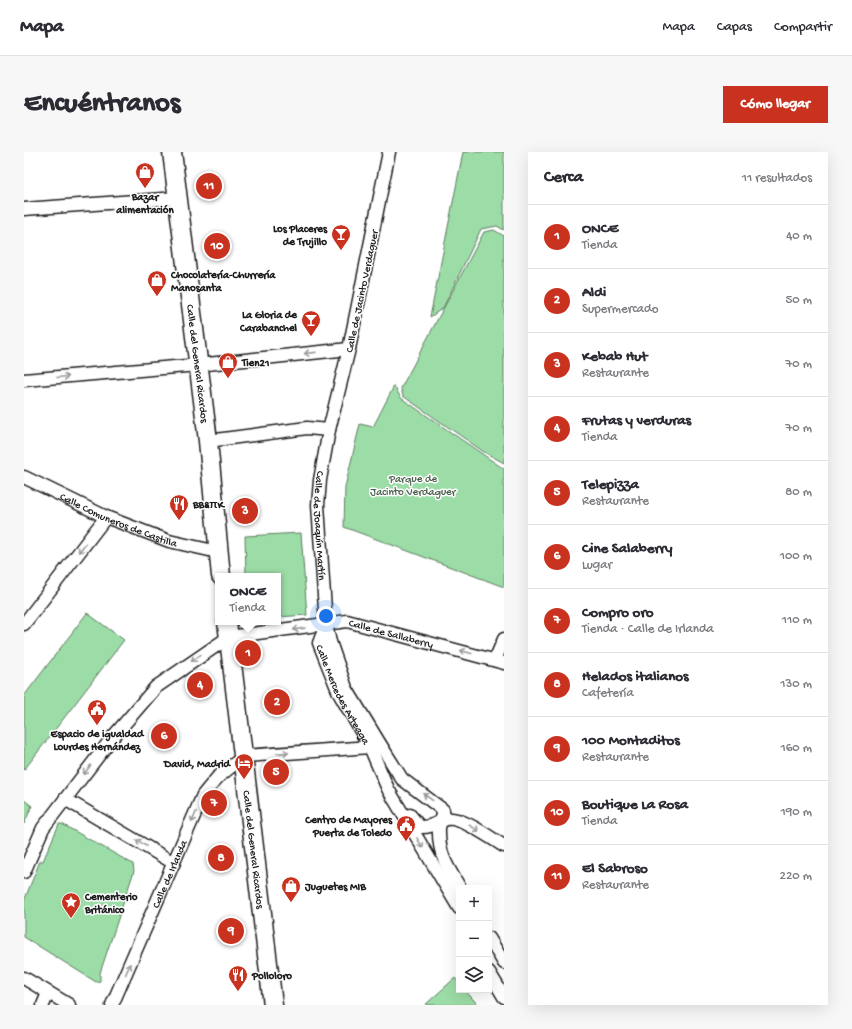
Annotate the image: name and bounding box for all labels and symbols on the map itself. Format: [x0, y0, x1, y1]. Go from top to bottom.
shop icon: Bazar alimentación [134, 161, 156, 189]
pin: 11 [196, 171, 222, 201]
place label: Bazar alimentación [115, 192, 174, 217]
bar icon: Los Placeres de Trujillo [330, 223, 352, 251]
place label: Los Placeres de Trujillo [273, 224, 328, 249]
street label: Calle de Jacinto Verdaguer [344, 228, 382, 354]
pin: 10 [204, 231, 230, 261]
shop icon: Chocolatería-Churrería Manosanta [146, 269, 168, 297]
place label: Chocolatería-Churrería Manosanta [170, 269, 276, 295]
street label: Calle del General Ricardos [183, 304, 210, 424]
bar icon: La Gloria de Carabanchel [300, 309, 322, 337]
place label: La Gloria de Carabanchel [239, 310, 298, 335]
one-way arrow [304, 349, 317, 357]
shop icon: Tien21 [217, 351, 239, 379]
place label: Tien21 [241, 358, 269, 370]
one-way arrow [56, 373, 69, 381]
street label: Calle de Joaquín Martín [310, 470, 327, 582]
park label: Parque de Jacinto Verdaguer [370, 474, 457, 499]
street label: Calle Comuneros de Castilla [57, 491, 179, 551]
restaurant icon: BB&πK [168, 493, 190, 521]
pin: 3 [232, 496, 258, 526]
place label: BB&πK [192, 500, 226, 512]
one-way arrow [78, 543, 86, 554]
your location [316, 606, 336, 626]
street label: Calle de Sallaberry [347, 618, 435, 652]
one-way arrow [293, 625, 306, 633]
pin: 1 [235, 638, 261, 668]
street label: Calle Mercedes Arteaga [312, 643, 372, 748]
one-way arrow [460, 648, 473, 656]
one-way arrow [191, 654, 202, 662]
pin: 4 [187, 670, 213, 700]
pin: 2 [264, 687, 290, 717]
public building icon: Espacio de igualdad Lourdes Hernández [86, 698, 108, 726]
pin: 6 [151, 721, 177, 751]
place label: Espacio de igualdad Lourdes Hernández [50, 729, 145, 754]
one-way arrow [276, 749, 289, 756]
hotel icon: David, Madrid [233, 752, 255, 780]
pin: 5 [263, 757, 289, 787]
place label: David, Madrid [163, 759, 232, 771]
one-way arrow [82, 765, 91, 776]
pin: 7 [201, 788, 227, 818]
street label: Calle del General Ricardos [239, 790, 265, 910]
one-way arrow [423, 793, 434, 801]
one-way arrow [189, 810, 197, 822]
place label: Centro de Mayores Puerta de Toledo [304, 814, 393, 840]
public building icon: Centro de Mayores Puerta de Toledo [395, 814, 417, 842]
one-way arrow [468, 825, 480, 833]
one-way arrow [417, 837, 425, 849]
one-way arrow [135, 838, 147, 846]
street label: Calle de Irlanda [151, 838, 191, 910]
pin: 8 [208, 843, 234, 873]
shop icon: Juguetes MIB [280, 875, 302, 903]
place label: Juguetes MIB [304, 881, 367, 895]
place icon: Cementerio Británico [60, 891, 82, 919]
place label: Cementerio Británico [84, 891, 138, 917]
pin: 9 [218, 916, 244, 946]
one-way arrow [124, 964, 132, 976]
restaurant icon: Polloloro [227, 964, 249, 992]
place label: Polloloro [251, 971, 292, 983]

